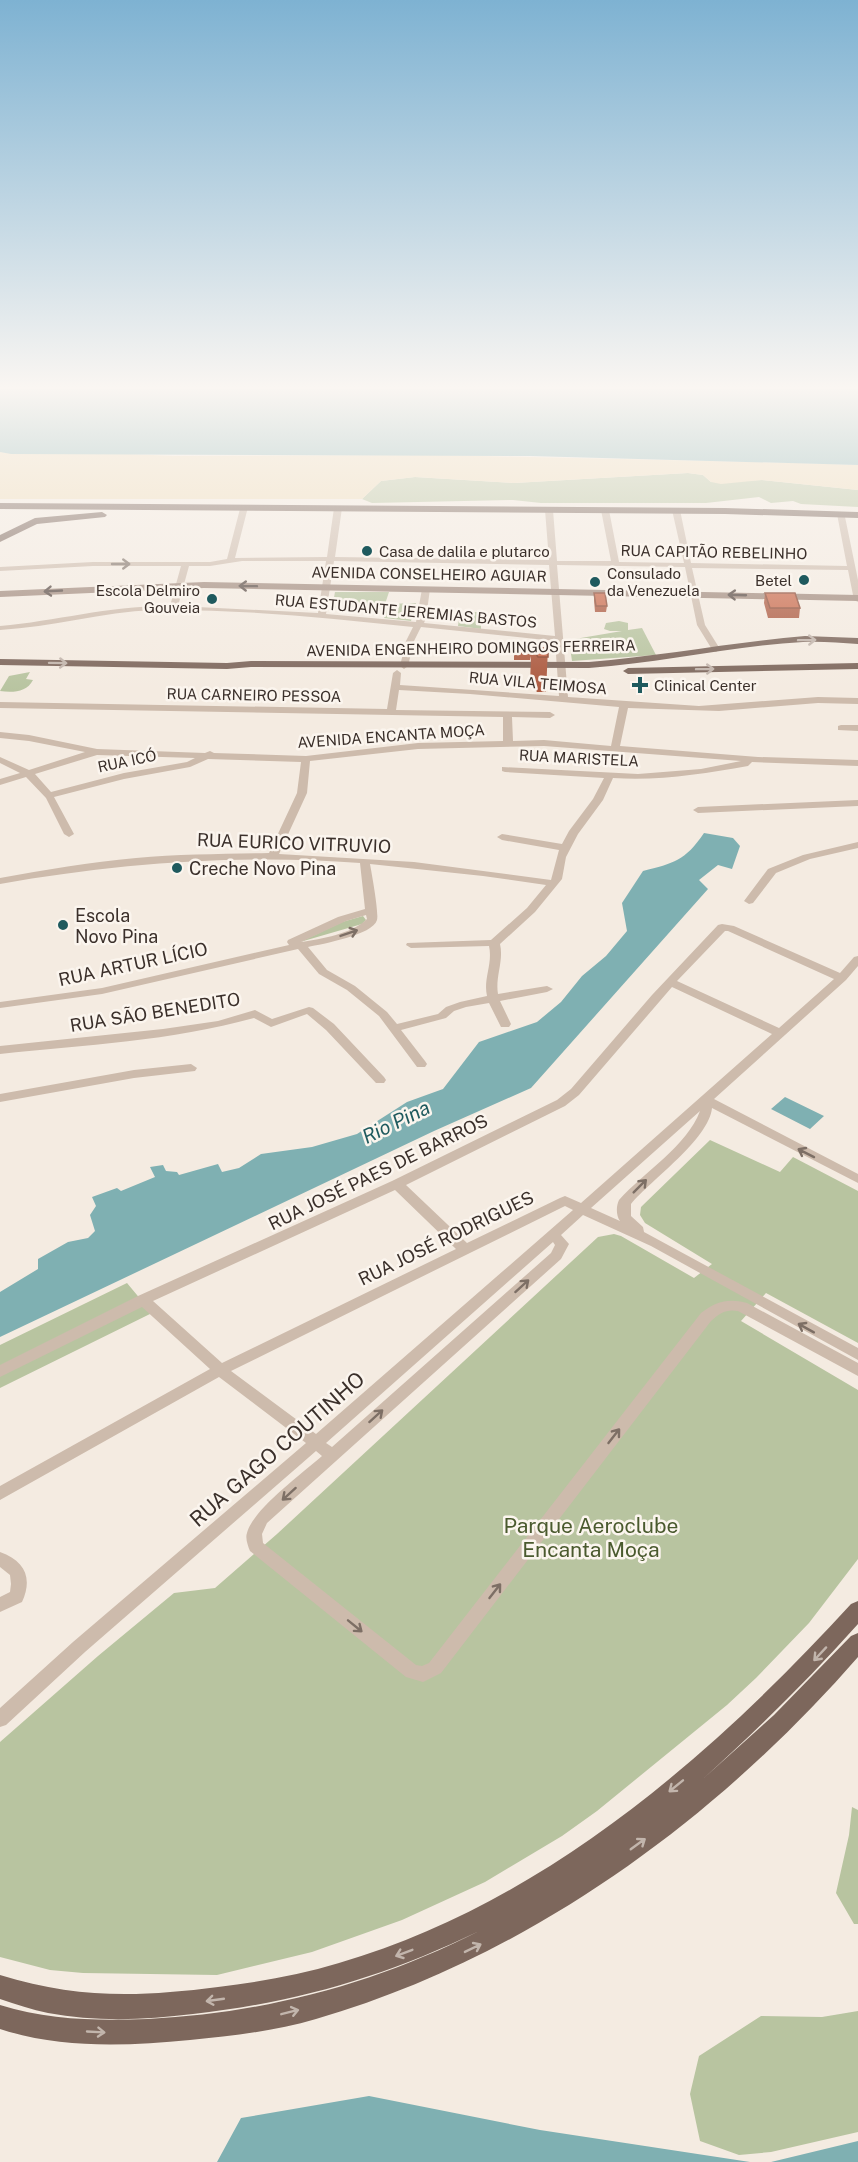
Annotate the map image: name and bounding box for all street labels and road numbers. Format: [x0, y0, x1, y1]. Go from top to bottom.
street label: RUA CAPITÃO REBELINHO [620, 542, 808, 562]
street label: AVENIDA CONSELHEIRO AGUIAR [311, 563, 547, 585]
street label: RUA ESTUDANTE JEREMIAS BASTOS [274, 591, 538, 631]
street label: AVENIDA ENGENHEIRO DOMINGOS FERREIRA [306, 637, 636, 659]
street label: RUA VILA TEIMOSA [468, 668, 608, 698]
street label: RUA CARNEIRO PESSOA [166, 685, 342, 705]
street label: AVENIDA ENCANTA MOÇA [297, 721, 486, 751]
street label: RUA ICÓ [96, 745, 158, 776]
street label: RUA MARISTELA [519, 746, 640, 770]
street label: RUA EURICO VITRUVIO [197, 829, 391, 857]
street label: RUA ARTUR LÍCIO [56, 937, 209, 990]
street label: RUA SÃO BENEDITO [68, 987, 242, 1036]
street label: RUA JOSÉ PAES DE BARROS [264, 1109, 491, 1234]
street label: RUA JOSÉ RODRIGUES [354, 1185, 537, 1290]
street label: RUA GAGO COUTINHO [185, 1366, 369, 1532]

